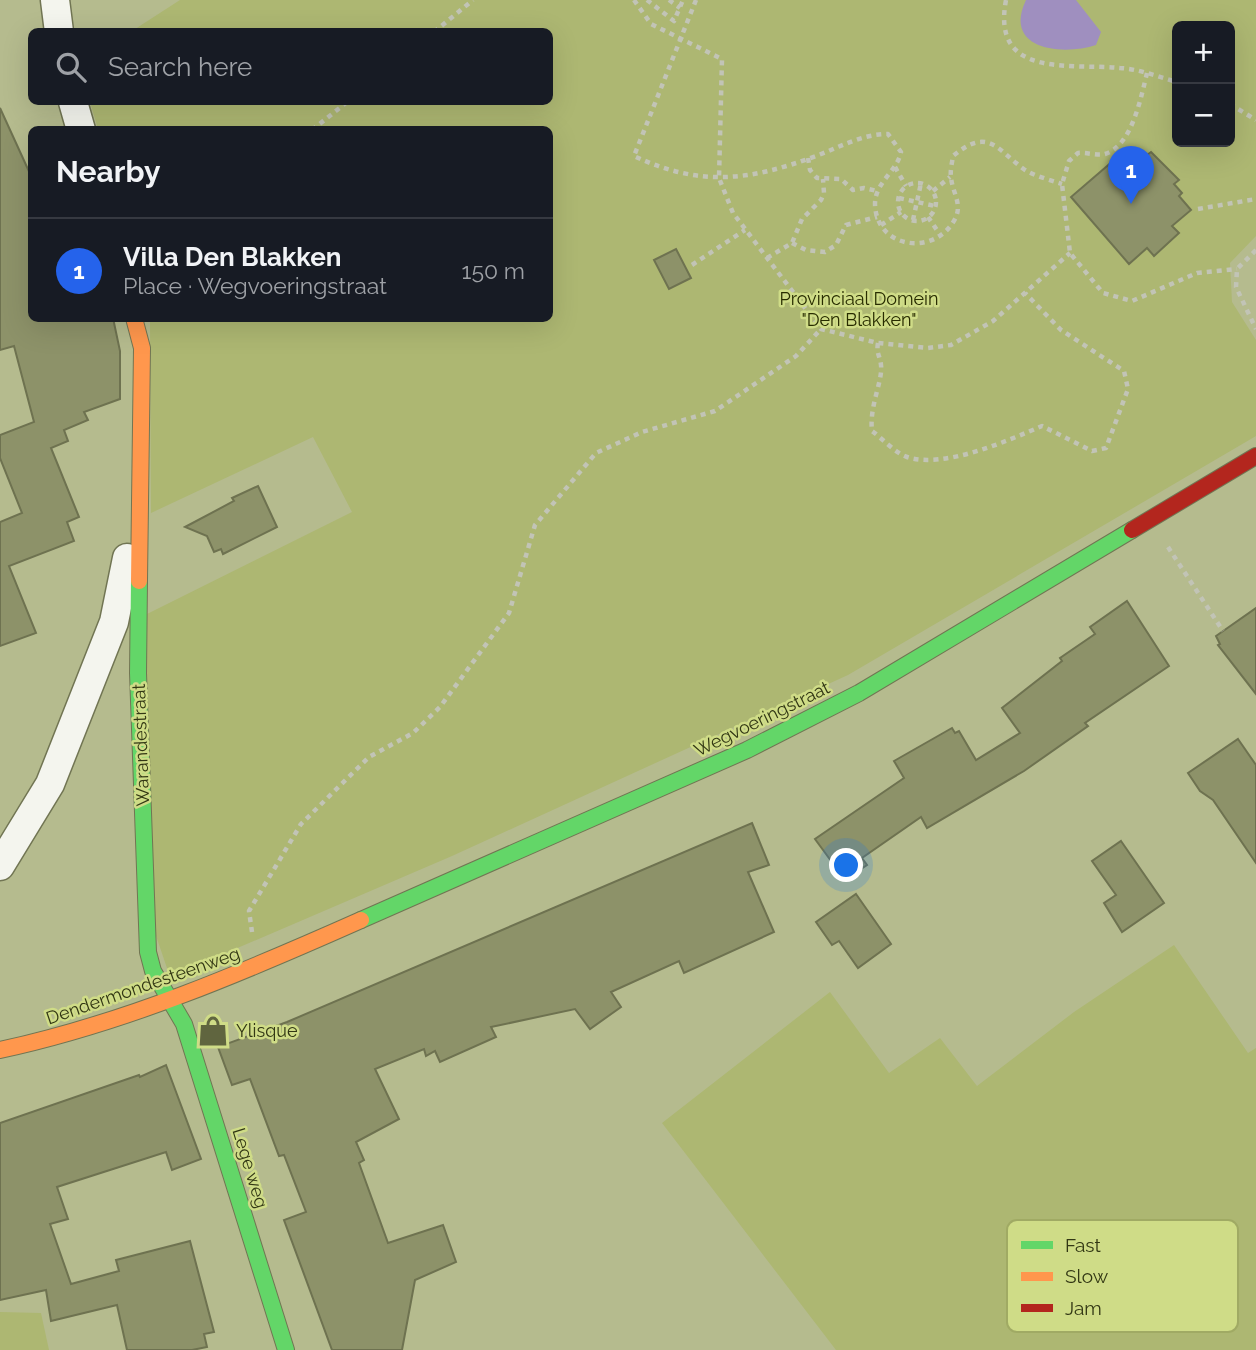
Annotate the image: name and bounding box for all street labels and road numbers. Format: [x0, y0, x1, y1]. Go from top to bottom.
street label: Wegvoeringstraat [691, 677, 833, 760]
street label: Warandestraat [128, 683, 153, 807]
street label: Dendermondesteenweg [43, 942, 242, 1029]
street label: Lege weg [228, 1125, 273, 1210]

